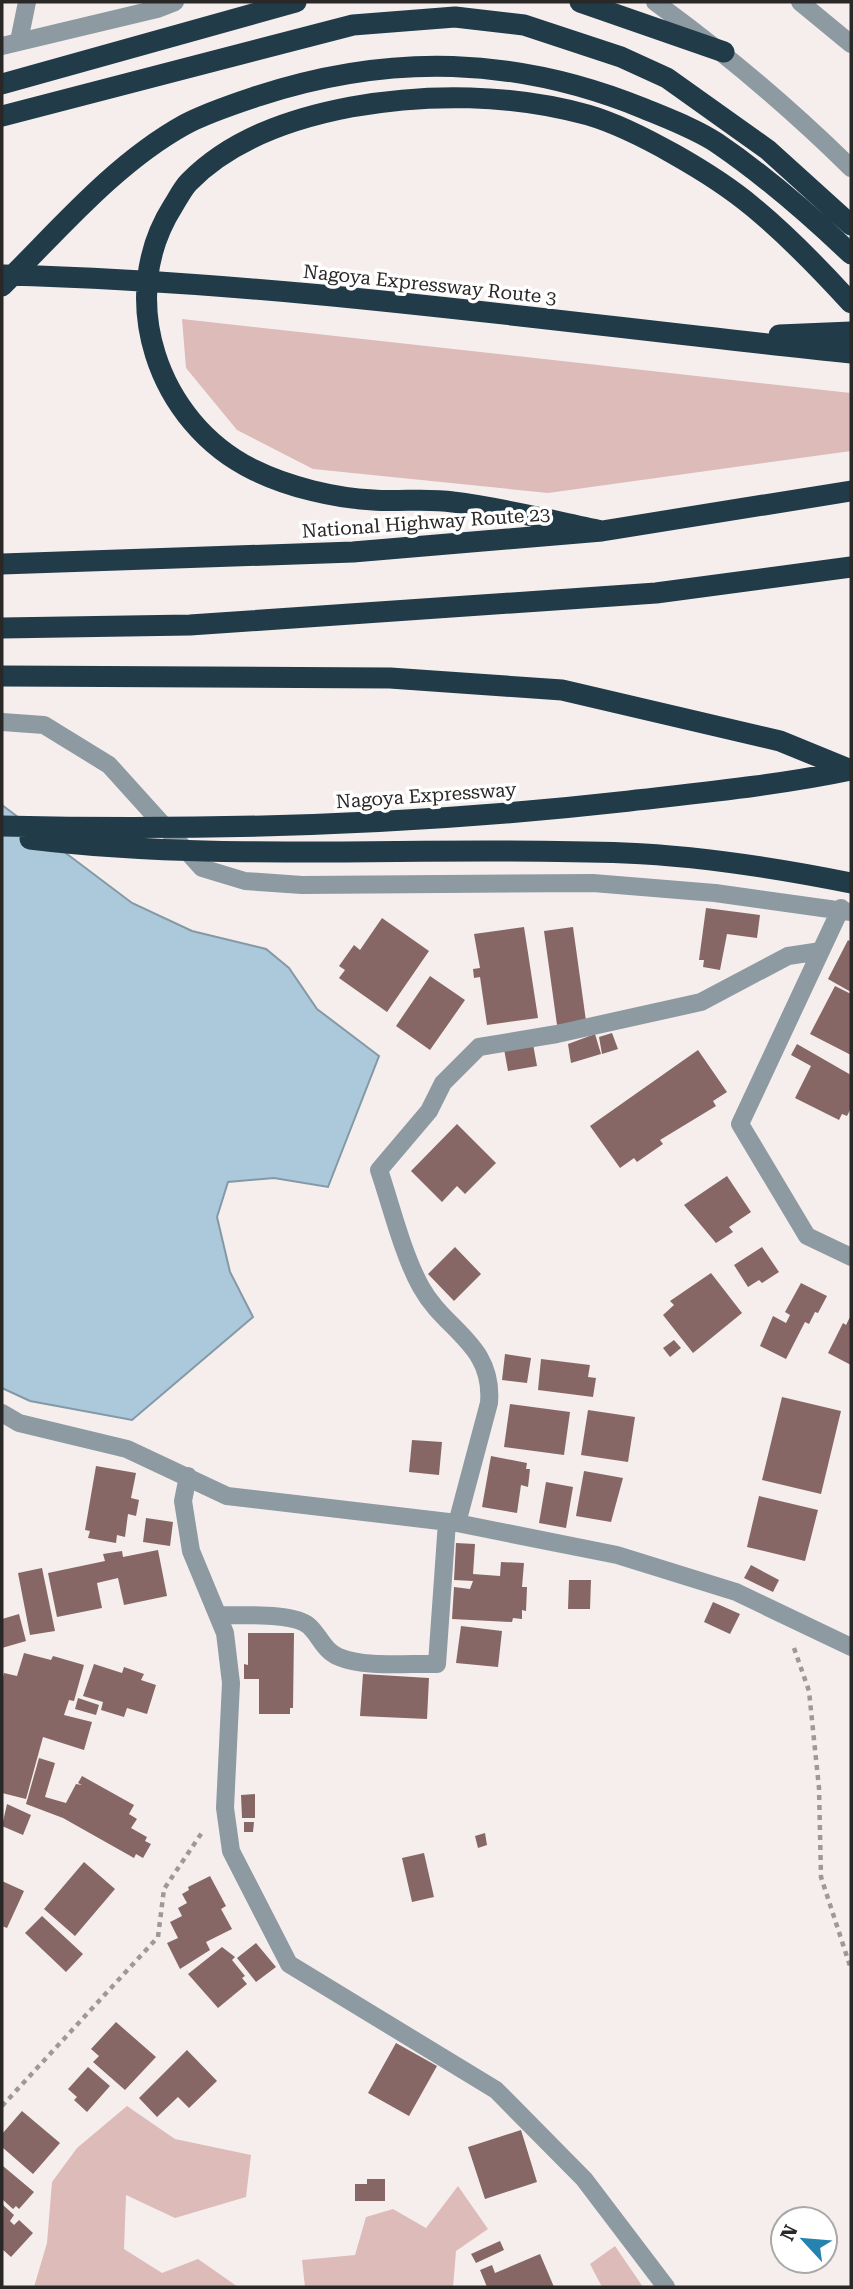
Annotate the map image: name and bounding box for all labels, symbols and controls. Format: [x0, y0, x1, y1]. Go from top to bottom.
street label: Nagoya Expressway Route 3 [302, 260, 558, 309]
street label: National Highway Route 23 [301, 502, 551, 543]
street label: Nagoya Expressway [335, 778, 518, 813]
north arrow [769, 2205, 839, 2275]
text: N [776, 2221, 803, 2244]

